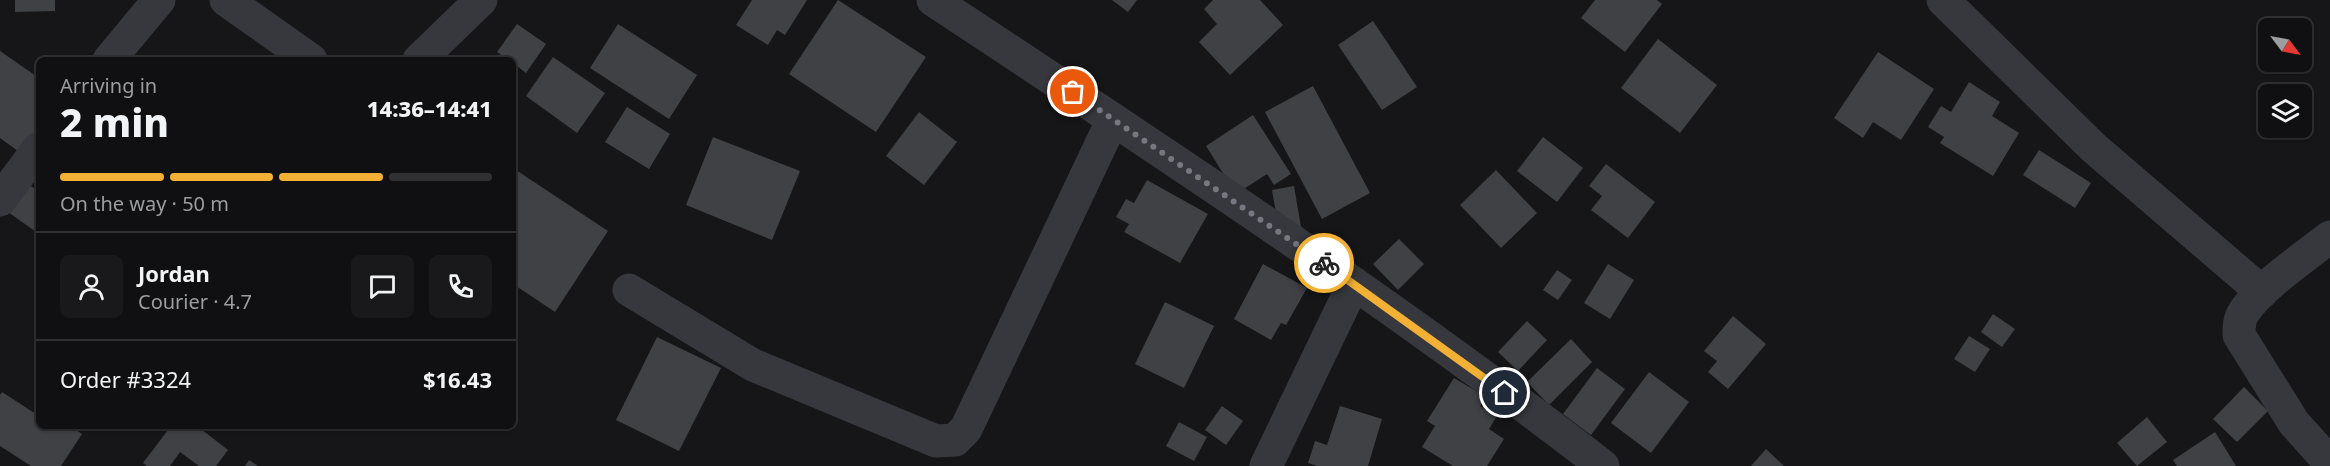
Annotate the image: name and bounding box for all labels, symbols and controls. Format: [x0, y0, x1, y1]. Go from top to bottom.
north arrow [2258, 18, 2312, 72]
map controls [2258, 18, 2312, 138]
pin [1047, 66, 1098, 117]
text: Arriving in [60, 72, 157, 99]
icon: bag [1056, 75, 1089, 108]
button: layers [2258, 84, 2312, 138]
text: 14:36–14:41 [367, 93, 492, 123]
text: 2 min [60, 95, 169, 148]
text: On the way · 50 m [60, 190, 229, 217]
courier [1294, 233, 1354, 293]
icon: bike [1308, 247, 1341, 280]
button: person [60, 255, 123, 318]
button: chat [351, 255, 414, 318]
button: phone [429, 255, 492, 318]
text: Jordan [138, 258, 210, 288]
text: Courier · 4.7 [138, 288, 252, 315]
text: Order #3324 [60, 364, 191, 394]
text: $16.43 [423, 364, 492, 394]
pin [1479, 367, 1530, 418]
icon: home [1488, 376, 1521, 409]

